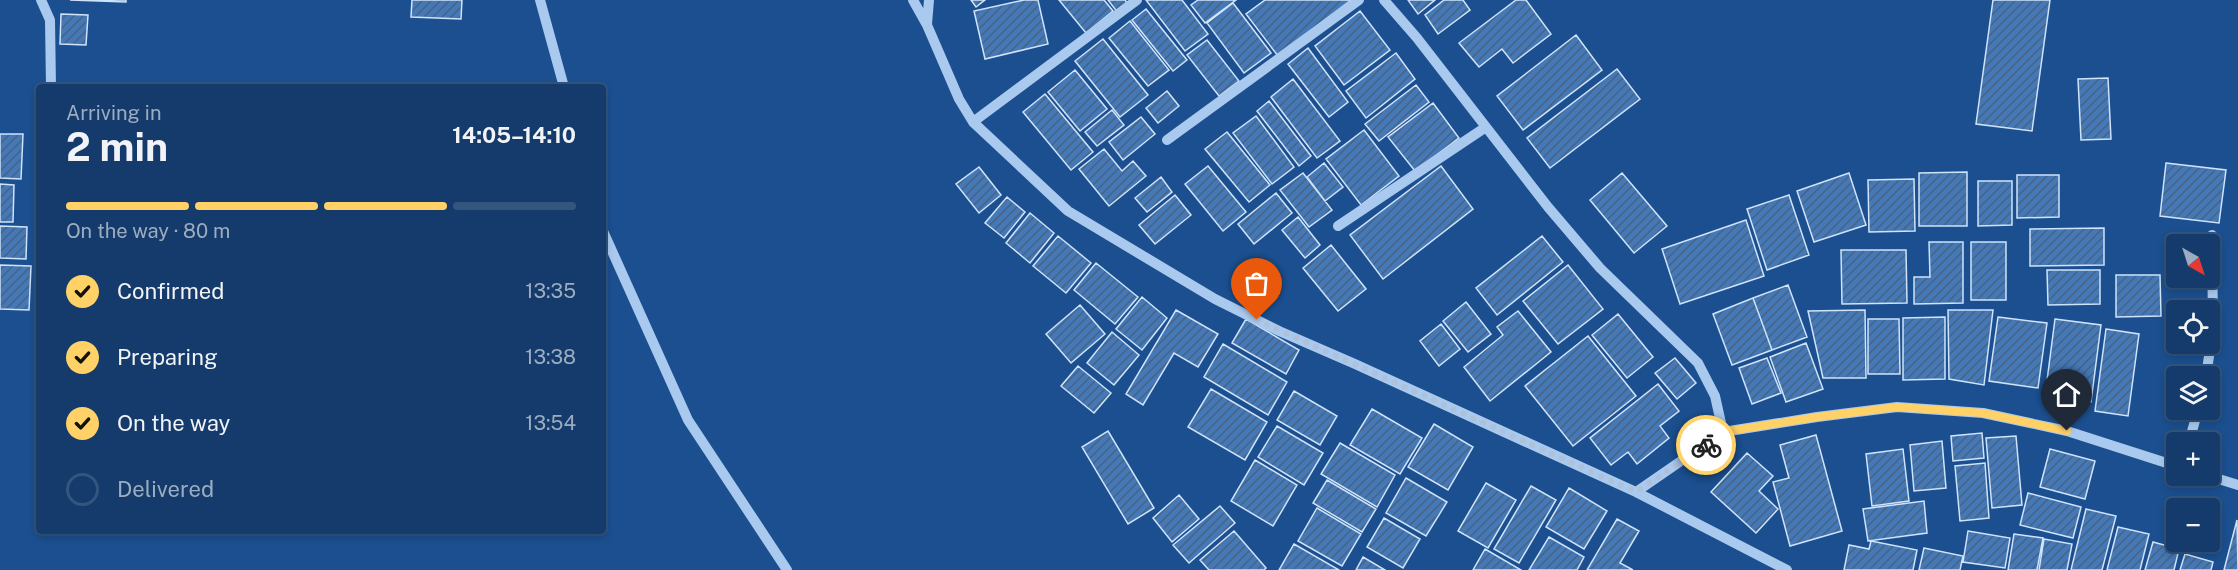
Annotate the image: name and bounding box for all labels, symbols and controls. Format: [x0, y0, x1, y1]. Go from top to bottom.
text: Arriving in [66, 101, 161, 125]
text: 14:05–14:10 [452, 122, 576, 148]
text: 2 min [66, 124, 168, 170]
text: On the way · 80 m [66, 219, 230, 243]
north arrow [2166, 234, 2220, 288]
map controls [2166, 234, 2220, 552]
pin [1231, 258, 1282, 320]
icon: bag [1240, 267, 1273, 300]
icon: check [66, 275, 99, 308]
text: Confirmed [117, 278, 224, 304]
text: 13:35 [525, 279, 576, 303]
button: locate [2166, 300, 2220, 354]
icon: check [66, 341, 99, 374]
text: Preparing [117, 344, 218, 370]
text: 13:38 [525, 345, 576, 369]
button: layers [2166, 366, 2220, 420]
pin [2041, 369, 2092, 431]
icon: home [2050, 378, 2083, 411]
icon: check [66, 407, 99, 440]
text: On the way [117, 410, 230, 436]
text: 13:54 [525, 411, 576, 435]
courier [1676, 415, 1736, 475]
icon: bike [1690, 429, 1723, 462]
button: + [2166, 432, 2220, 486]
text: Delivered [117, 476, 214, 502]
button: − [2166, 498, 2220, 552]

